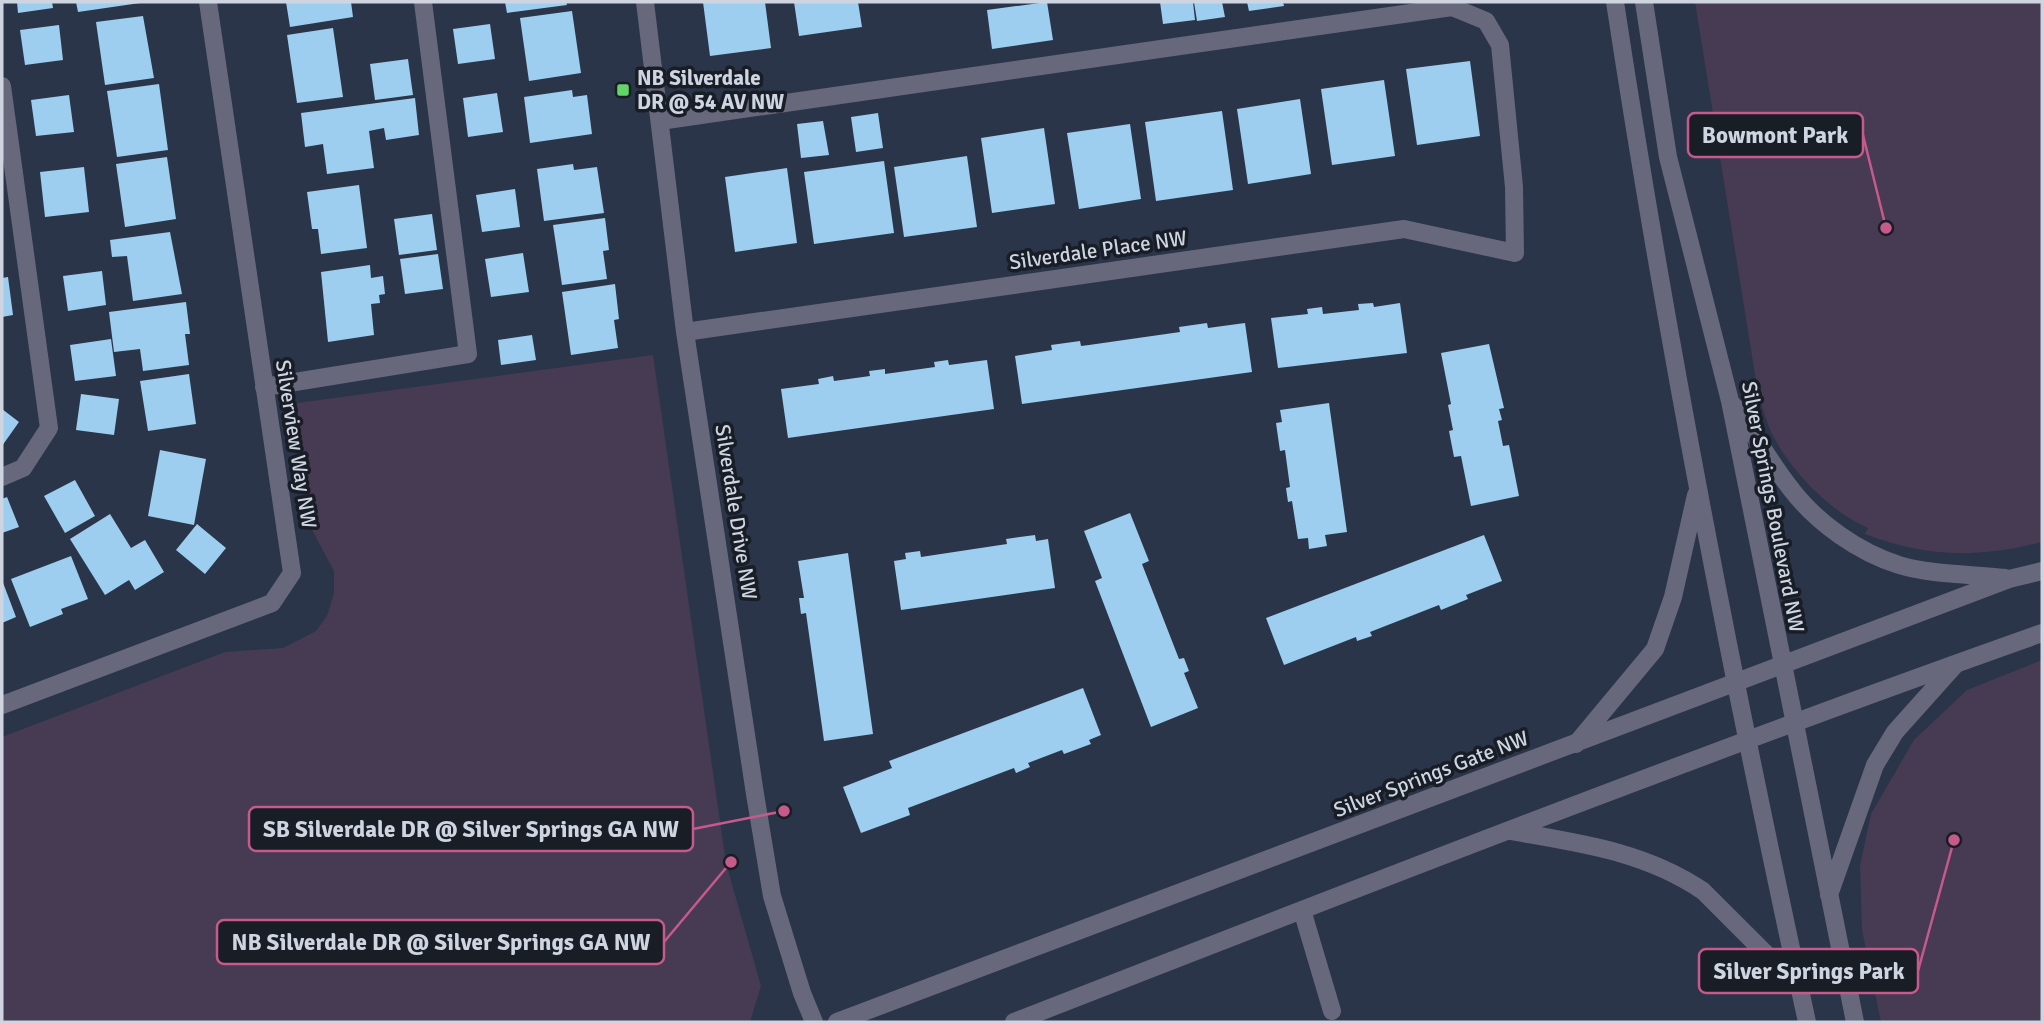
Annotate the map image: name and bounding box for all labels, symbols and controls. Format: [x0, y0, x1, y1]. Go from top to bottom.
place label: NB Silverdale DR @ 54 AV NW [637, 65, 784, 115]
marker: NB Silverdale DR @ 54 AV NW [615, 82, 631, 98]
callout: Bowmont Park [1688, 113, 1863, 157]
text: Bowmont Park [1702, 121, 1848, 150]
street label: Silverdale Place NW [1007, 225, 1189, 275]
street label: Silverview Way NW [270, 358, 322, 530]
street label: Silver Springs Boulevard NW [1736, 379, 1810, 635]
street label: Silverdale Drive NW [709, 422, 763, 602]
street label: Silver Springs Gate NW [1330, 725, 1532, 823]
callout: SB Silverdale DR @ Silver Springs GA NW [249, 807, 693, 851]
text: SB Silverdale DR @ Silver Springs GA NW [263, 815, 679, 844]
callout: NB Silverdale DR @ Silver Springs GA NW [217, 920, 664, 964]
text: NB Silverdale DR @ Silver Springs GA NW [231, 928, 651, 957]
callout: Silver Springs Park [1699, 949, 1918, 993]
text: Silver Springs Park [1714, 957, 1904, 986]

